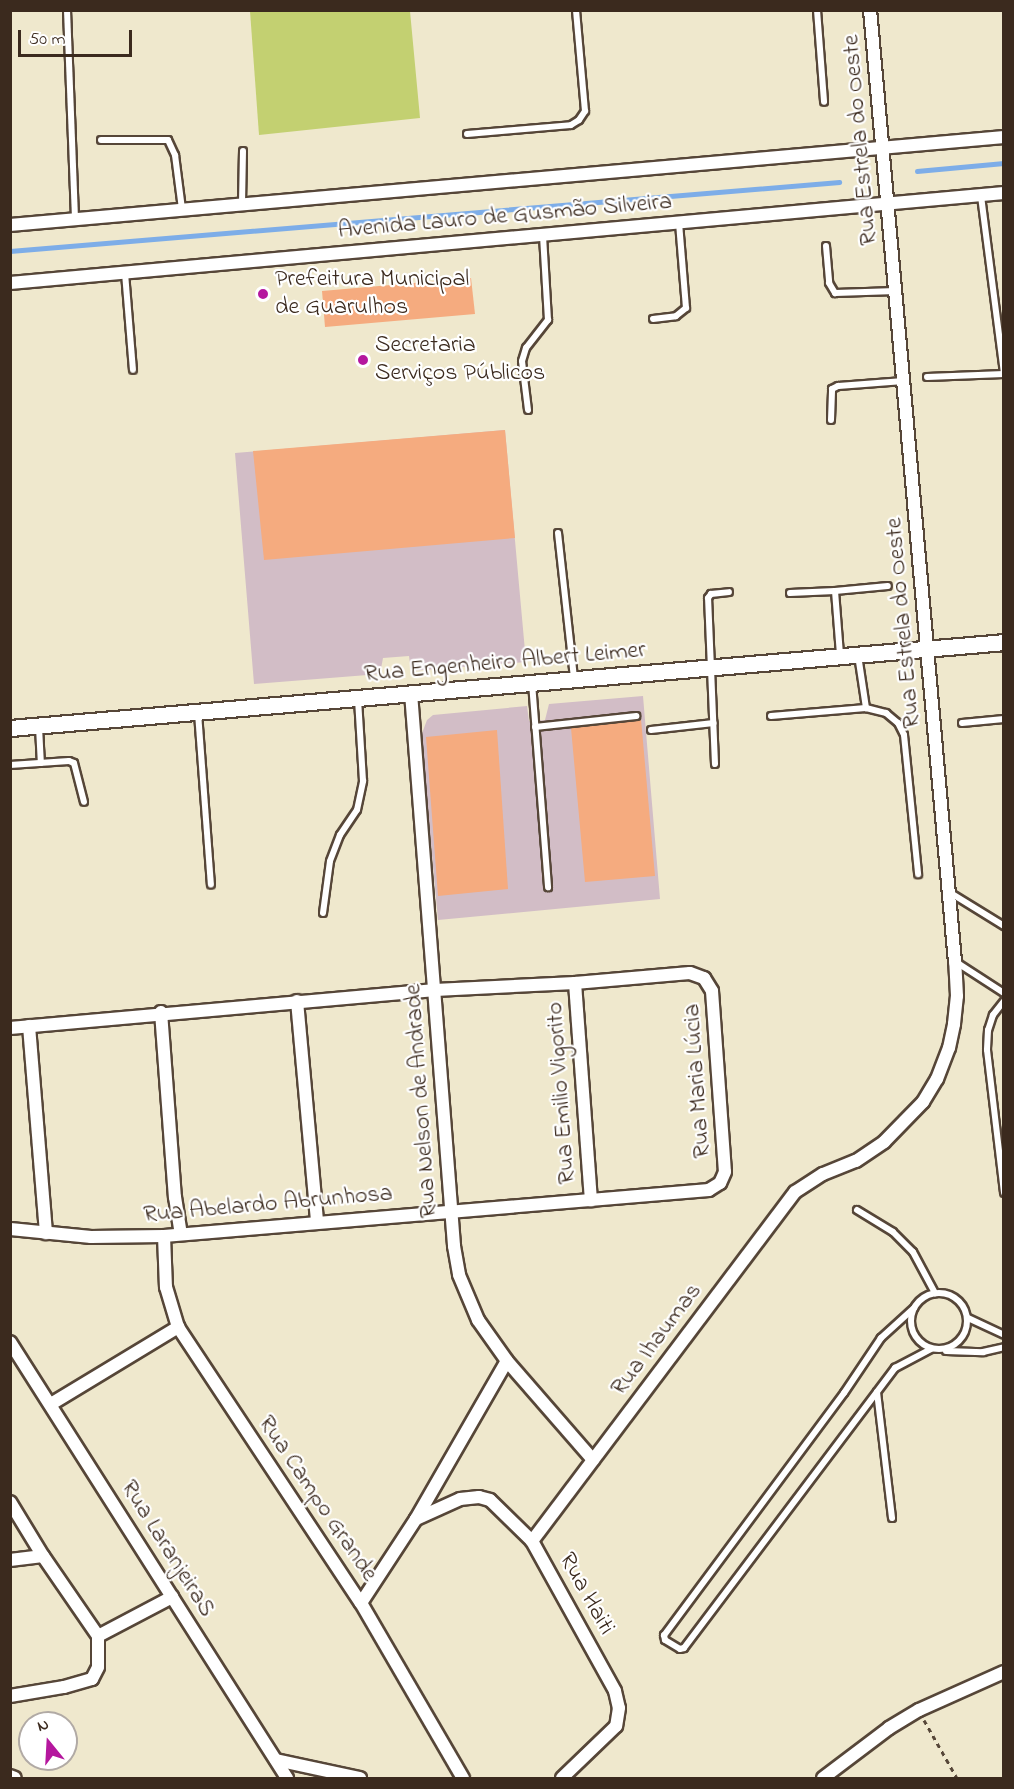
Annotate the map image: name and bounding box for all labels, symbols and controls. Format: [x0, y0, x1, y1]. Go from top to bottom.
scale bar [21, 18, 135, 56]
text: 50 m [29, 27, 66, 53]
street label: Rua Estrela do Oeste [837, 33, 885, 247]
street label: Avenida Lauro de Gusmão Silveira [337, 188, 673, 246]
place label: Prefeitura Municipal de Guarulhos [275, 266, 469, 322]
marker: Prefeitura Municipal de Guarulhos [256, 287, 270, 301]
place label: Secretaria Serviços Públicos [375, 332, 545, 388]
marker: Secretaria Serviços Públicos [356, 353, 370, 367]
street label: Rua Estrela do Oeste [880, 516, 928, 730]
street label: Rua Engenheiro Albert Leimer [363, 636, 647, 690]
street label: Rua Nelson de Andrade [399, 983, 445, 1219]
street label: Rua Emilio Vigorito [541, 1001, 583, 1185]
street label: Rua Maria Lúcia [678, 1003, 718, 1159]
street label: Rua Abelardo Abrunhosa [142, 1180, 394, 1230]
street label: Rua Ihaumas [605, 1278, 709, 1402]
street label: Rua Campo Grande [251, 1411, 383, 1587]
street label: Rua LaranjeiraS [114, 1475, 220, 1623]
street label: Rua Haiti [552, 1548, 620, 1640]
north arrow [18, 1711, 78, 1771]
text: N [34, 1713, 52, 1739]

